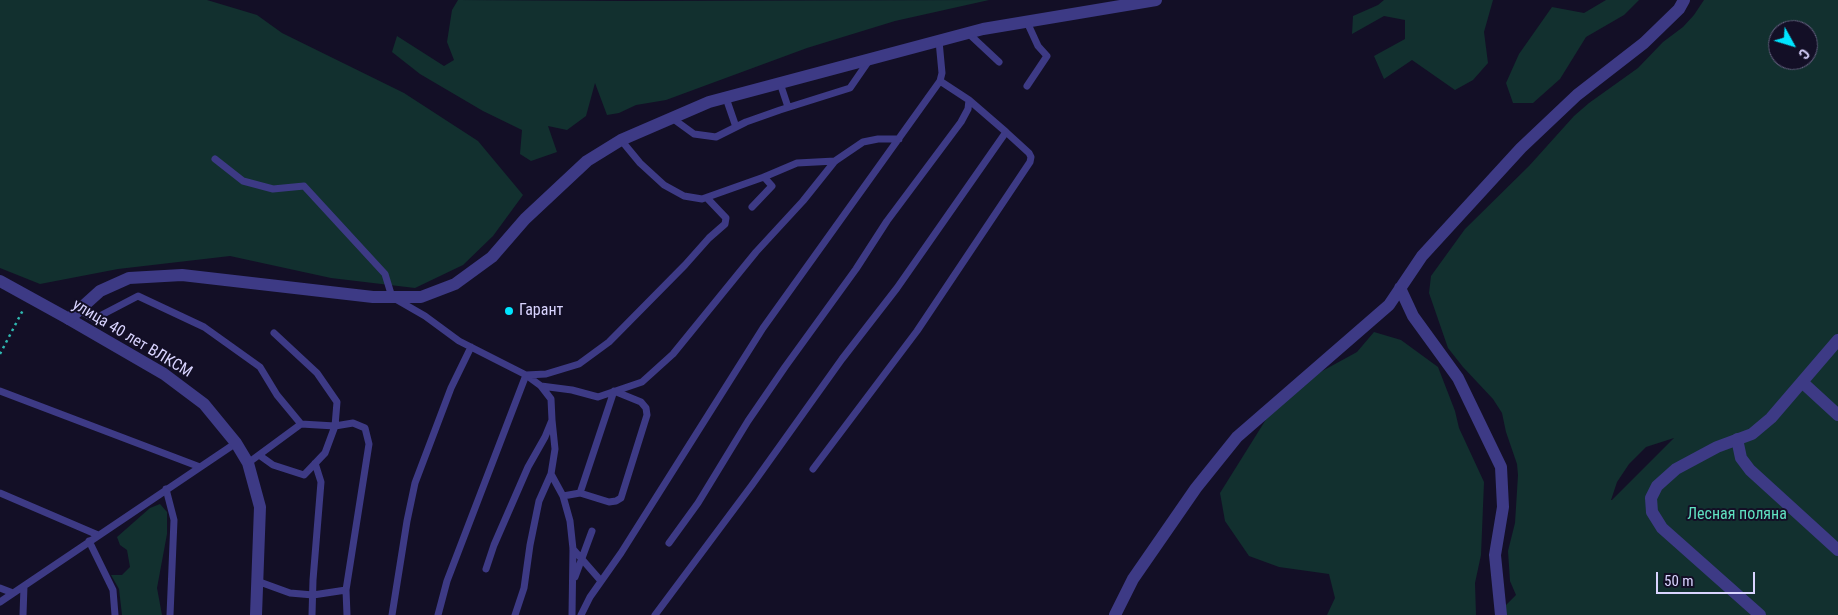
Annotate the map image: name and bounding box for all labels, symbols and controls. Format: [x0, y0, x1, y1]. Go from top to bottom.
north arrow [1768, 20, 1818, 70]
text: С [1795, 46, 1813, 62]
street label: улица 40 лет ВЛКСМ [69, 296, 195, 382]
place label: Гарант [519, 301, 563, 321]
marker: Гарант [503, 305, 515, 317]
park label: Лесная поляна [1687, 505, 1787, 525]
scale bar [1658, 562, 1757, 594]
text: 50 m [1664, 572, 1694, 590]

